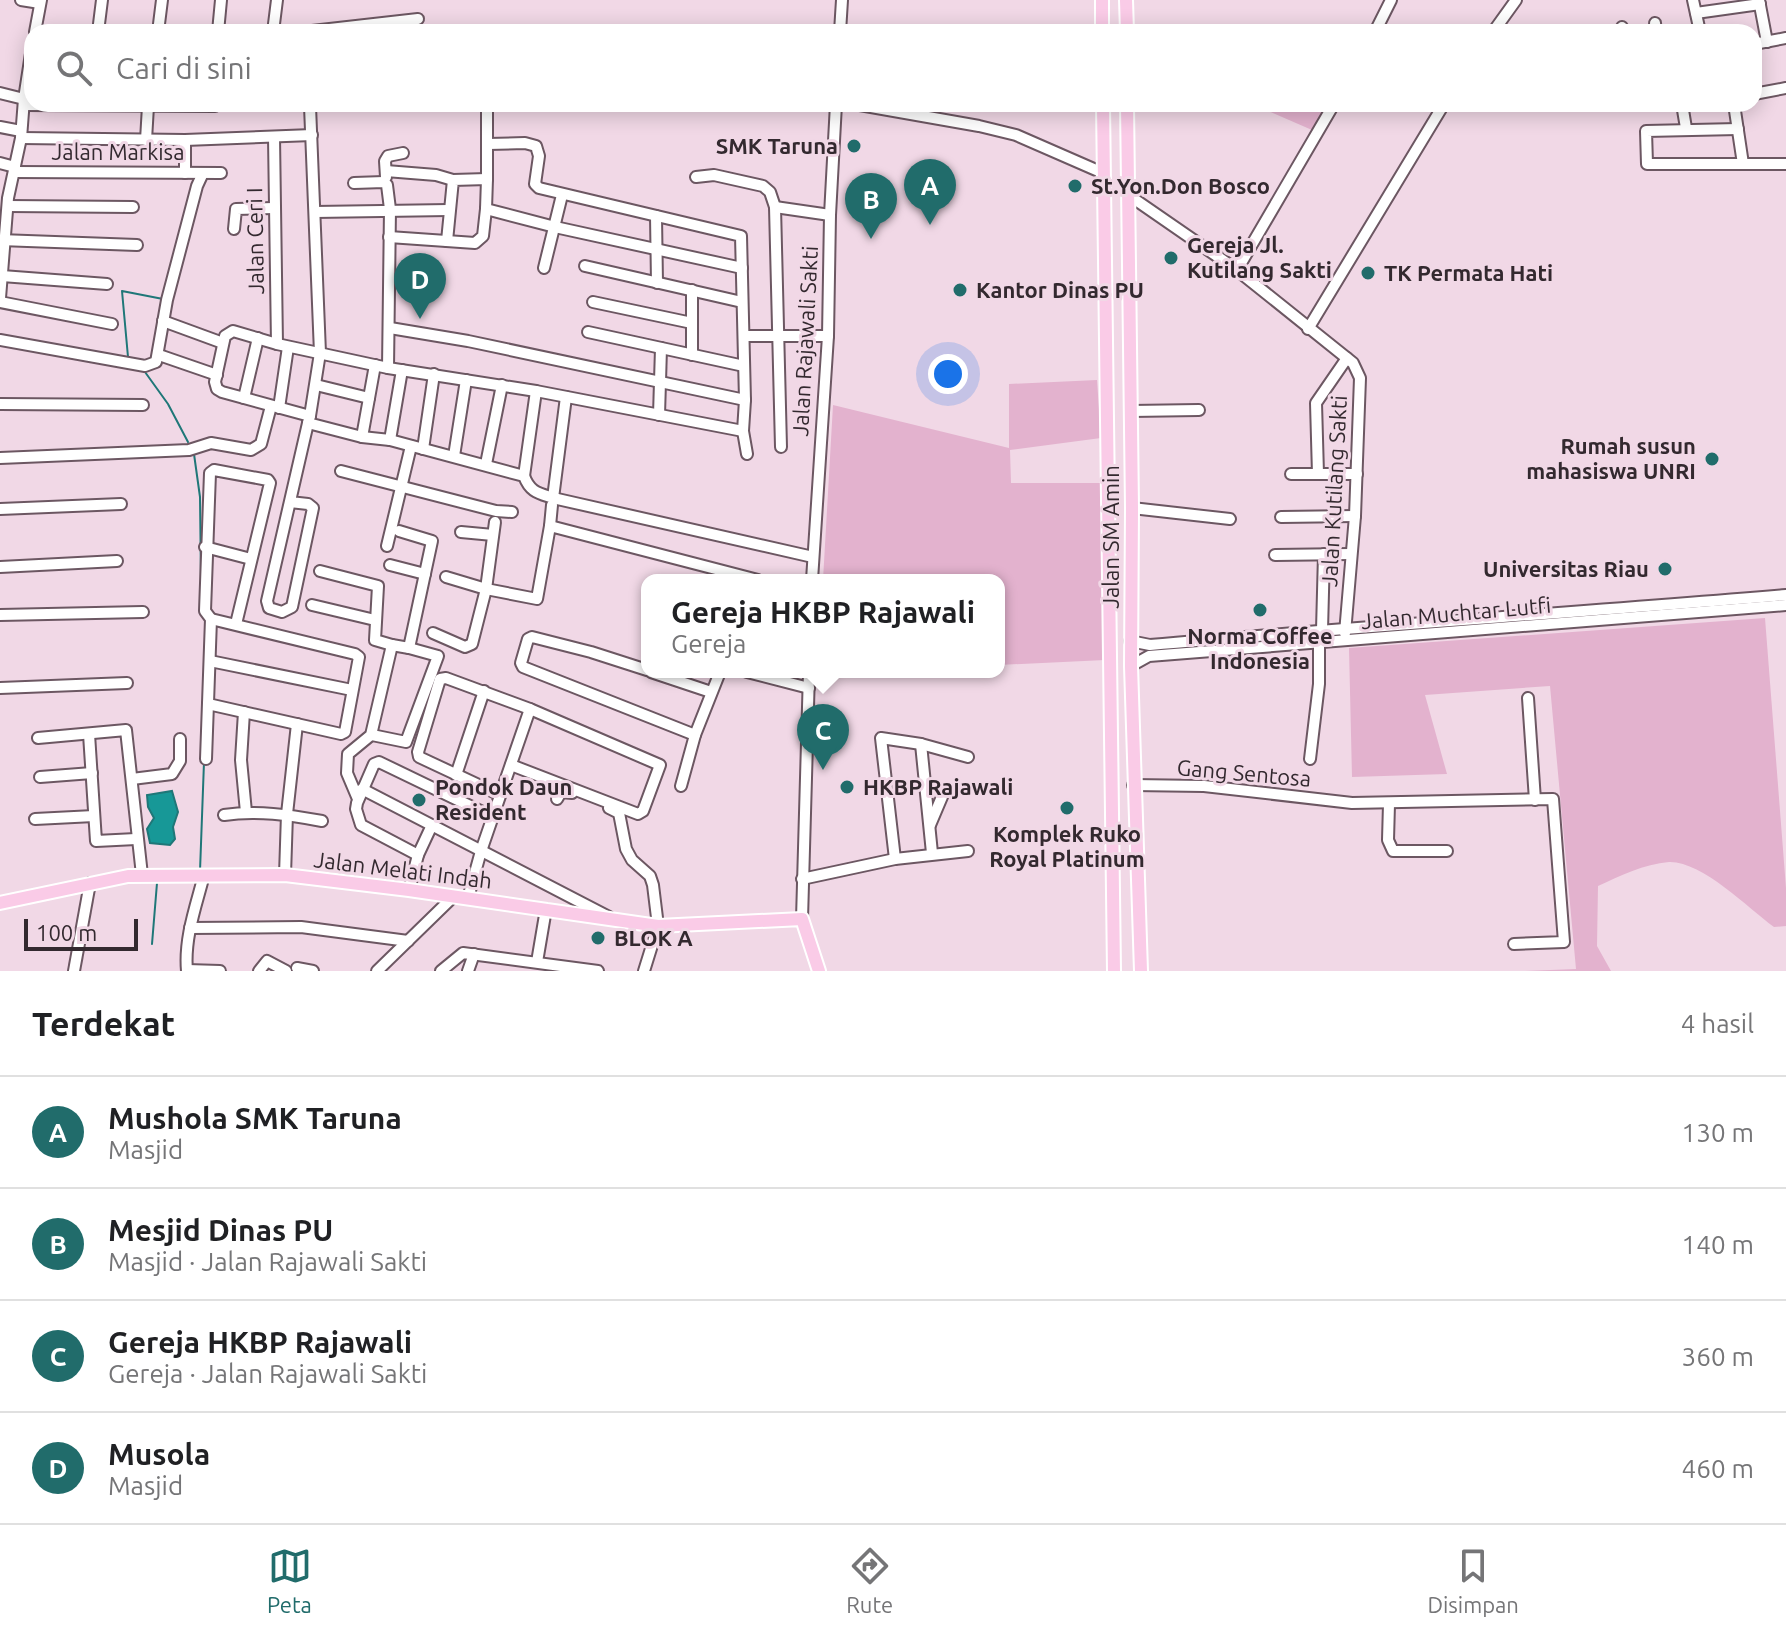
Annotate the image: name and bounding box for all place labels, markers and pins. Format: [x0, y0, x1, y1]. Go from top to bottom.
place label: SMK Taruna [716, 133, 838, 158]
marker: SMK Taruna [845, 137, 863, 155]
pin: A [904, 159, 956, 225]
pin: B [845, 173, 897, 239]
place label: St.Yon.Don Bosco [1091, 173, 1270, 198]
marker: St.Yon.Don Bosco [1066, 177, 1084, 195]
place label: Gereja Jl. Kutilang Sakti [1187, 232, 1332, 282]
marker: Gereja Jl. Kutilang Sakti [1162, 249, 1180, 267]
pin: D [394, 253, 446, 319]
place label: TK Permata Hati [1384, 260, 1553, 285]
marker: TK Permata Hati [1359, 264, 1377, 282]
place label: Kantor Dinas PU [976, 277, 1144, 302]
marker: Kantor Dinas PU [951, 281, 969, 299]
place label: Rumah susun mahasiswa UNRI [1526, 433, 1696, 483]
marker: Rumah susun mahasiswa UNRI [1703, 450, 1721, 468]
place label: Universitas Riau [1483, 556, 1649, 581]
marker: Universitas Riau [1656, 560, 1674, 578]
marker: Norma Coffee Indonesia [1251, 601, 1269, 619]
place label: Norma Coffee Indonesia [1187, 623, 1333, 673]
pin: C [797, 704, 849, 770]
place label: Pondok Daun Resident [435, 774, 572, 824]
place label: HKBP Rajawali [863, 774, 1013, 799]
marker: HKBP Rajawali [838, 778, 856, 796]
marker: Pondok Daun Resident [410, 791, 428, 809]
marker: Komplek Ruko Royal Platinum [1058, 799, 1076, 817]
place label: Komplek Ruko Royal Platinum [989, 821, 1145, 871]
place label: BLOK A [614, 925, 693, 950]
marker: BLOK A [589, 929, 607, 947]

